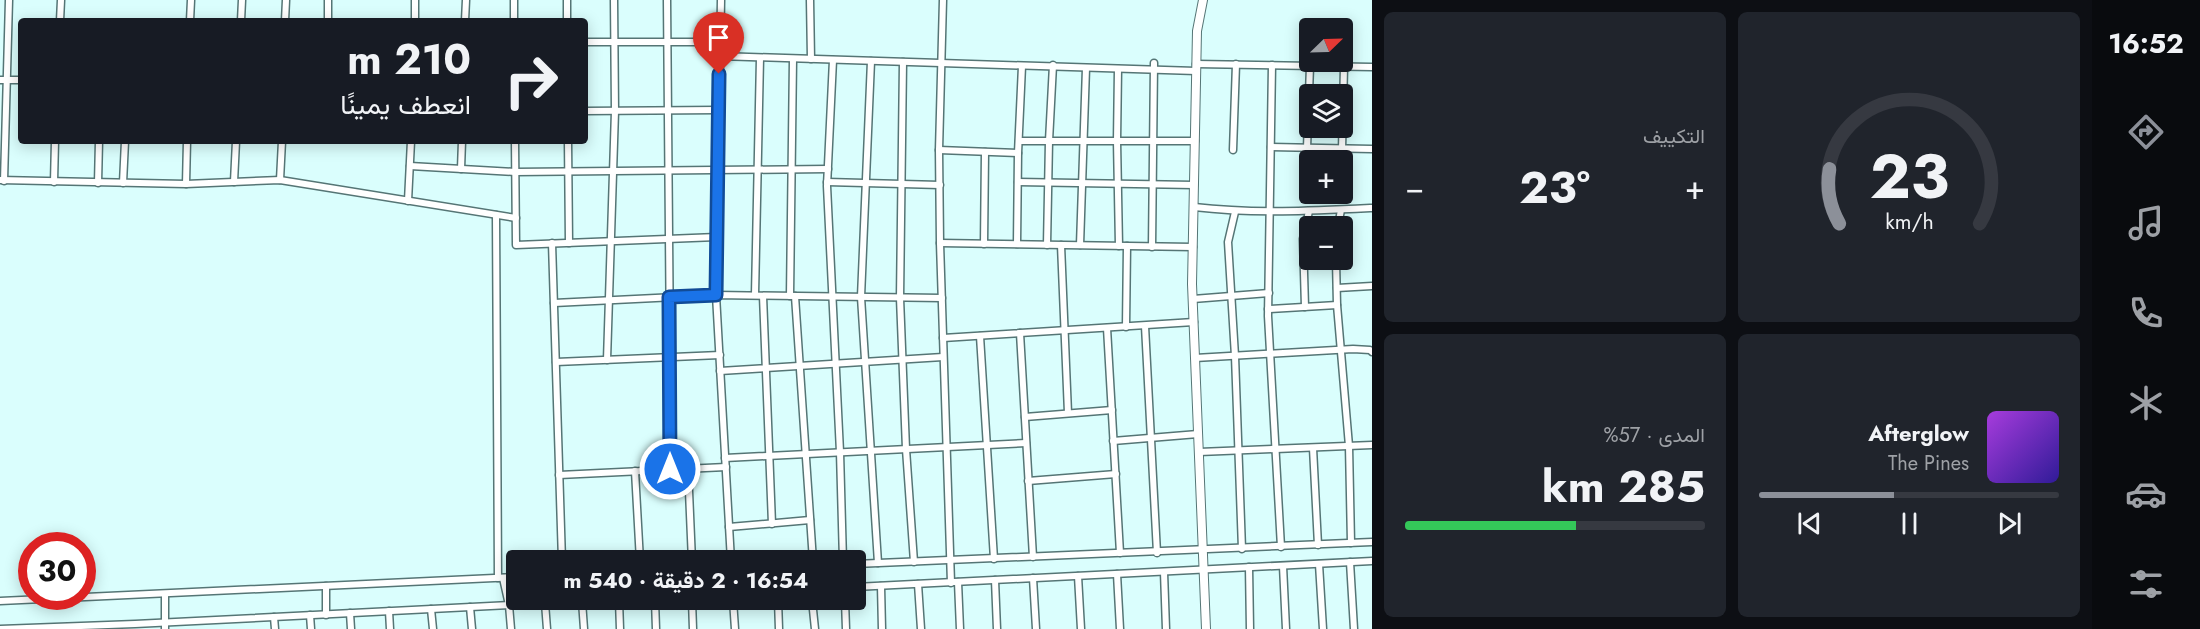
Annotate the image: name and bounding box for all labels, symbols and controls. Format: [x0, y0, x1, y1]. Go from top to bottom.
pin [693, 12, 744, 74]
north arrow [1299, 18, 1353, 72]
map controls [1299, 18, 1353, 270]
icon: arrive [702, 21, 735, 54]
text: 16:52 [2108, 24, 2184, 63]
text: 210 m [347, 29, 471, 90]
icon: right [492, 42, 570, 120]
button: layers [1299, 84, 1353, 138]
text: انعطف يمينًا [340, 85, 471, 124]
icon: directions [2125, 111, 2167, 153]
text: التكييف [1643, 122, 1705, 151]
text: 23 [1869, 131, 1949, 221]
button: + [1299, 150, 1353, 204]
text: 23° [1519, 155, 1590, 220]
text: − [1405, 164, 1424, 211]
text: + [1685, 164, 1705, 211]
icon: music [2125, 202, 2167, 244]
text: km/h [1885, 206, 1933, 237]
button: − [1299, 216, 1353, 270]
icon: phone [2125, 292, 2167, 334]
icon: climate [2125, 382, 2167, 424]
text: Afterglow [1868, 417, 1969, 449]
text: المدى · 57% [1604, 421, 1705, 450]
position arrow [638, 437, 702, 501]
text: The Pines [1888, 449, 1969, 478]
text: 285 km [1542, 454, 1705, 519]
icon: car [2125, 473, 2167, 515]
icon: previous [1793, 507, 1826, 540]
icon: pause [1893, 507, 1926, 540]
icon: next [1993, 507, 2026, 540]
speed limit sign: 30 [18, 532, 96, 610]
icon: filters [2125, 563, 2167, 605]
text: 16:54 · 2 دقيقة · 540 m [564, 564, 808, 596]

